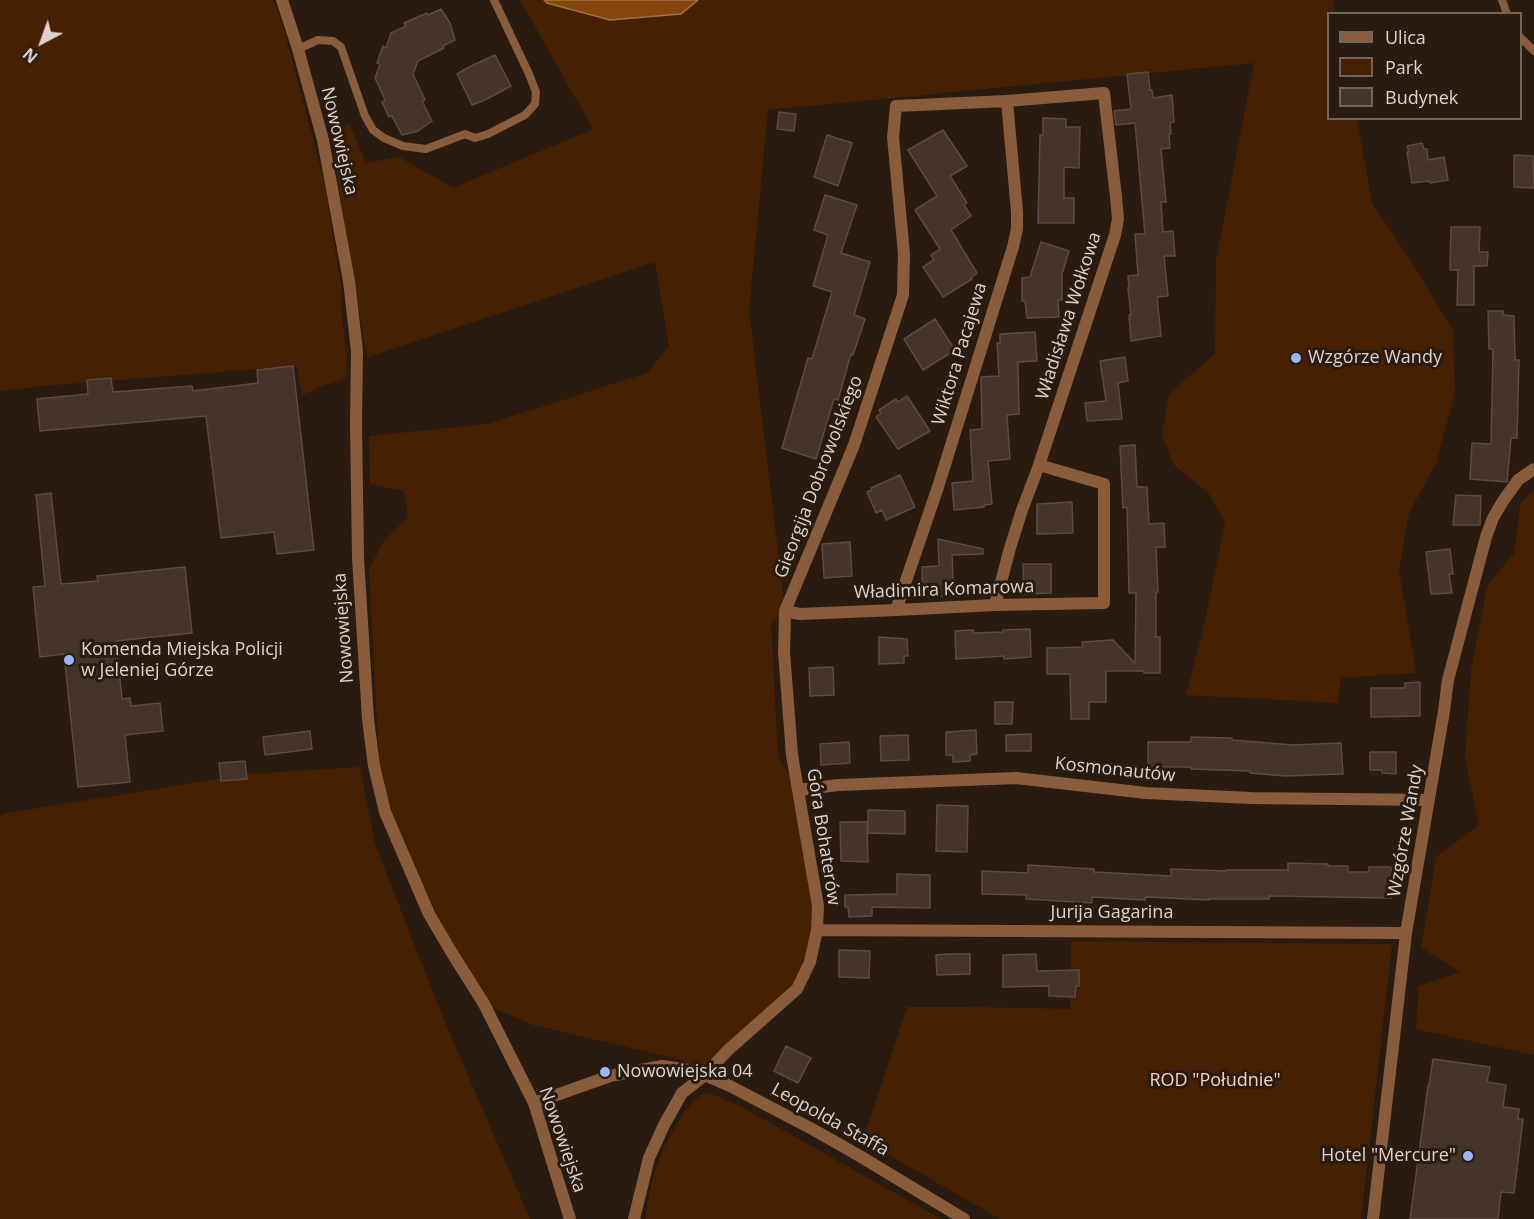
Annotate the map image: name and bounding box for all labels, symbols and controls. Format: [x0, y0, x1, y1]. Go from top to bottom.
north arrow [12, 12, 72, 72]
legend [1327, 12, 1522, 120]
text: Ulica [1385, 25, 1426, 49]
text: N [18, 43, 42, 68]
text: Park [1385, 55, 1423, 79]
street label: Nowowiejska [316, 85, 362, 197]
text: Budynek [1385, 85, 1458, 109]
street label: Władisława Wołkowa [1032, 230, 1106, 402]
street label: Wiktora Pacajewa [928, 280, 992, 428]
place label: Wzgórze Wandy [1308, 347, 1442, 369]
marker: Wzgórze Wandy [1289, 351, 1303, 365]
street label: Gieorgija Dobrowolskiego [770, 373, 868, 581]
street label: Nowowiejska [329, 572, 359, 684]
street label: Władimira Komarowa [853, 576, 1035, 604]
place label: Komenda Miejska Policji w Jeleniej Górze [81, 639, 283, 682]
marker: Komenda Miejska Policji w Jeleniej Górze [62, 653, 76, 667]
street label: Kosmonautów [1054, 753, 1176, 787]
street label: Wzgórze Wandy [1384, 763, 1428, 899]
street label: Góra Bohaterów [802, 767, 844, 907]
street label: Jurija Gagarina [1051, 902, 1173, 924]
place label: Nowowiejska 04 [617, 1061, 753, 1083]
marker: Nowowiejska 04 [598, 1065, 612, 1079]
park label: ROD "Południe" [1149, 1070, 1281, 1092]
street label: Leopolda Staffa [768, 1079, 892, 1161]
street label: Nowowiejska [534, 1084, 590, 1196]
place label: Hotel "Mercure" [1321, 1145, 1456, 1167]
marker: Hotel "Mercure" [1461, 1149, 1475, 1163]

